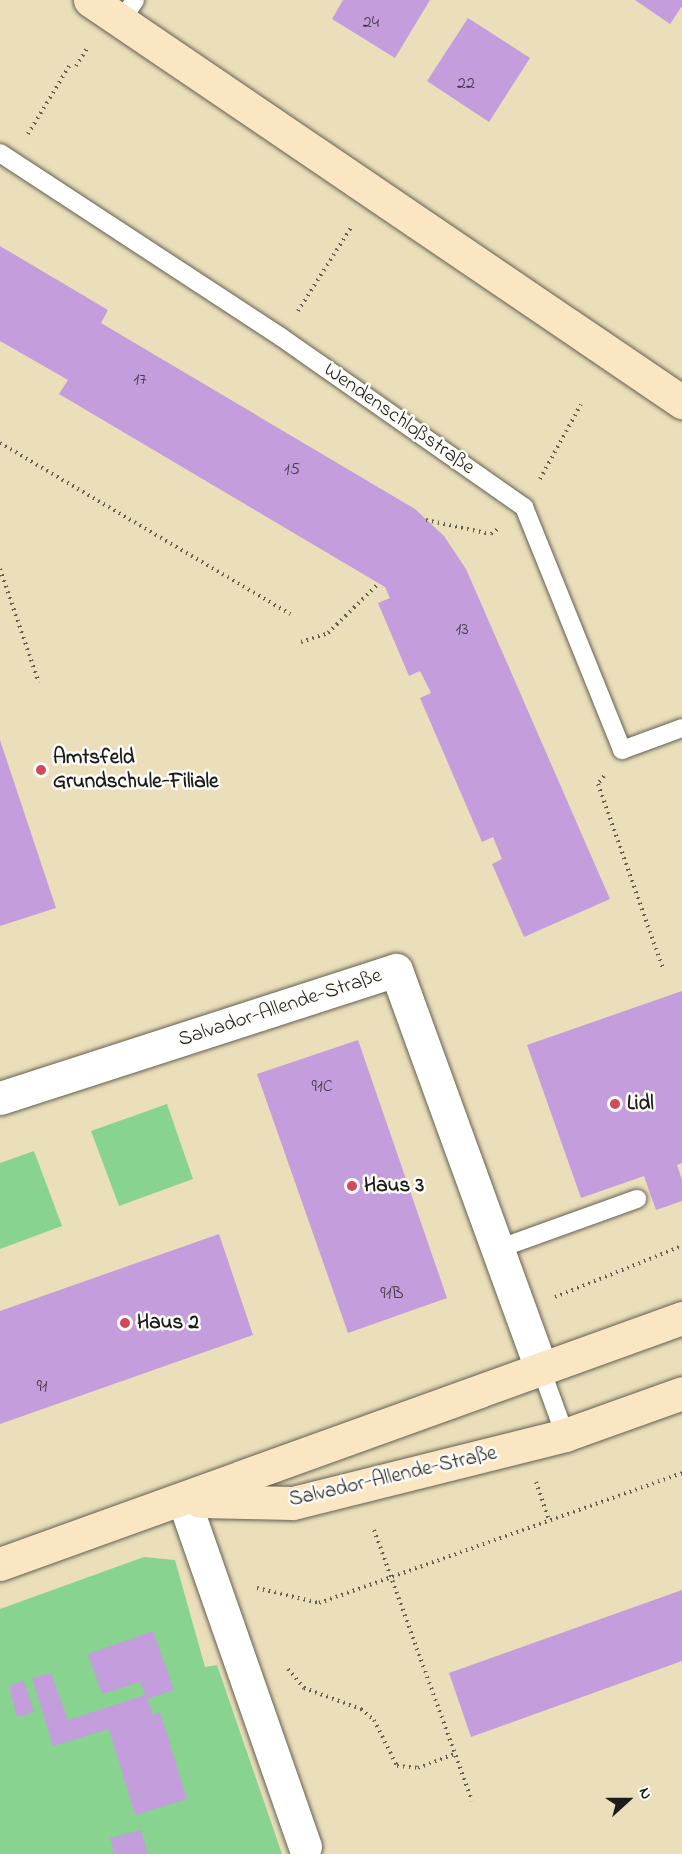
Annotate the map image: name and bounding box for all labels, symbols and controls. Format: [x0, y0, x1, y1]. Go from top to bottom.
house number: 24 [363, 12, 379, 34]
house number: 22 [457, 73, 475, 95]
street label: Wendenschloßstraße [319, 358, 479, 480]
house number: 17 [133, 369, 147, 391]
house number: 15 [284, 459, 300, 481]
house number: 13 [455, 619, 469, 641]
place label: Amtsfeld Grundschule-Filiale [53, 745, 219, 795]
marker: Amtsfeld Grundschule-Filiale [34, 763, 48, 777]
street label: Salvador-Allende-Straße [175, 963, 385, 1053]
house number: 91C [311, 1076, 333, 1098]
place label: Lidl [627, 1091, 654, 1117]
marker: Lidl [608, 1097, 622, 1111]
place label: Haus 3 [364, 1173, 424, 1199]
marker: Haus 3 [345, 1179, 359, 1193]
house number: 91B [380, 1283, 404, 1305]
place label: Haus 2 [137, 1310, 199, 1336]
marker: Haus 2 [118, 1316, 132, 1330]
house number: 91 [36, 1376, 48, 1398]
street label: Salvador-Allende-Straße [287, 1441, 499, 1513]
north arrow [598, 1770, 658, 1830]
text: N [632, 1784, 658, 1803]

